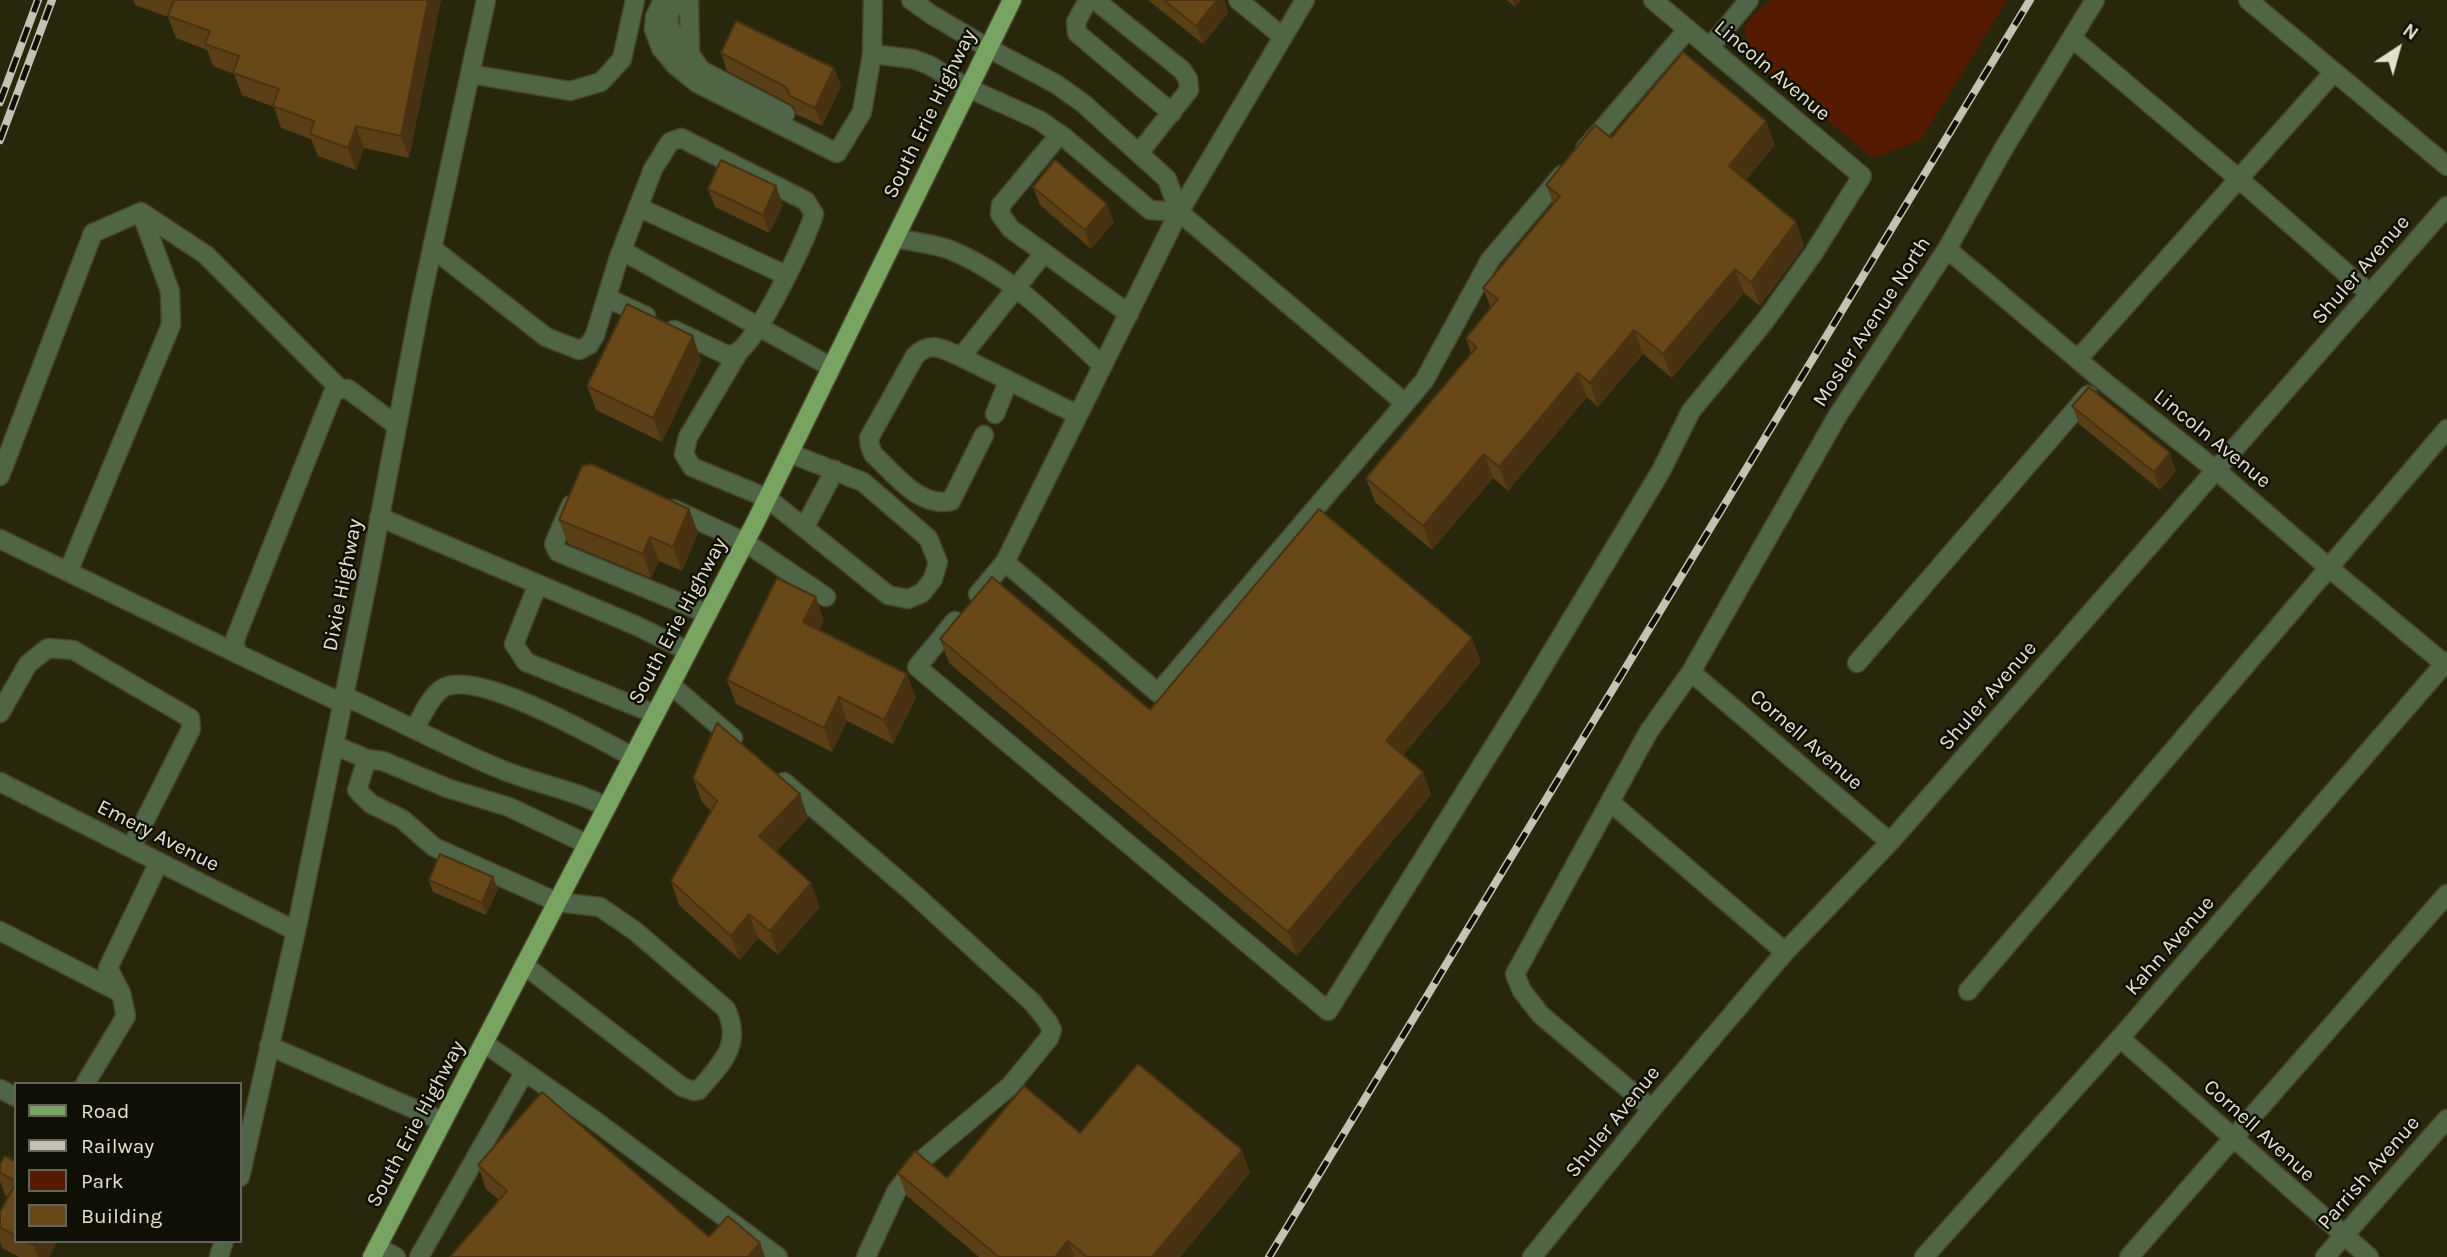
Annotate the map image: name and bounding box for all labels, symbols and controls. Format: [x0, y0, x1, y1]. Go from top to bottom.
north arrow [2363, 14, 2433, 84]
street label: Lincoln Avenue [1709, 15, 1835, 127]
text: N [2398, 19, 2422, 45]
street label: South Erie Highway [878, 25, 982, 203]
street label: Shuler Avenue [2307, 210, 2415, 330]
street label: Mosler Avenue North [1808, 232, 1936, 412]
street label: Lincoln Avenue [2148, 384, 2276, 494]
street label: Dixie Highway [318, 517, 368, 653]
street label: South Erie Highway [623, 533, 733, 709]
street label: Shuler Avenue [1934, 636, 2042, 756]
street label: Cornell Avenue [1744, 684, 1868, 796]
street label: Emery Avenue [93, 794, 223, 878]
street label: Kahn Avenue [2120, 891, 2220, 1001]
street label: South Erie Highway [361, 1036, 471, 1212]
street label: Shuler Avenue [1560, 1061, 1666, 1183]
street label: Cornell Avenue [2198, 1074, 2320, 1188]
legend [14, 1082, 242, 1243]
text: Road [81, 1099, 129, 1123]
street label: Parrish Avenue [2313, 1111, 2425, 1235]
text: Railway [81, 1134, 154, 1158]
text: Park [81, 1169, 124, 1193]
text: Building [81, 1204, 162, 1228]

